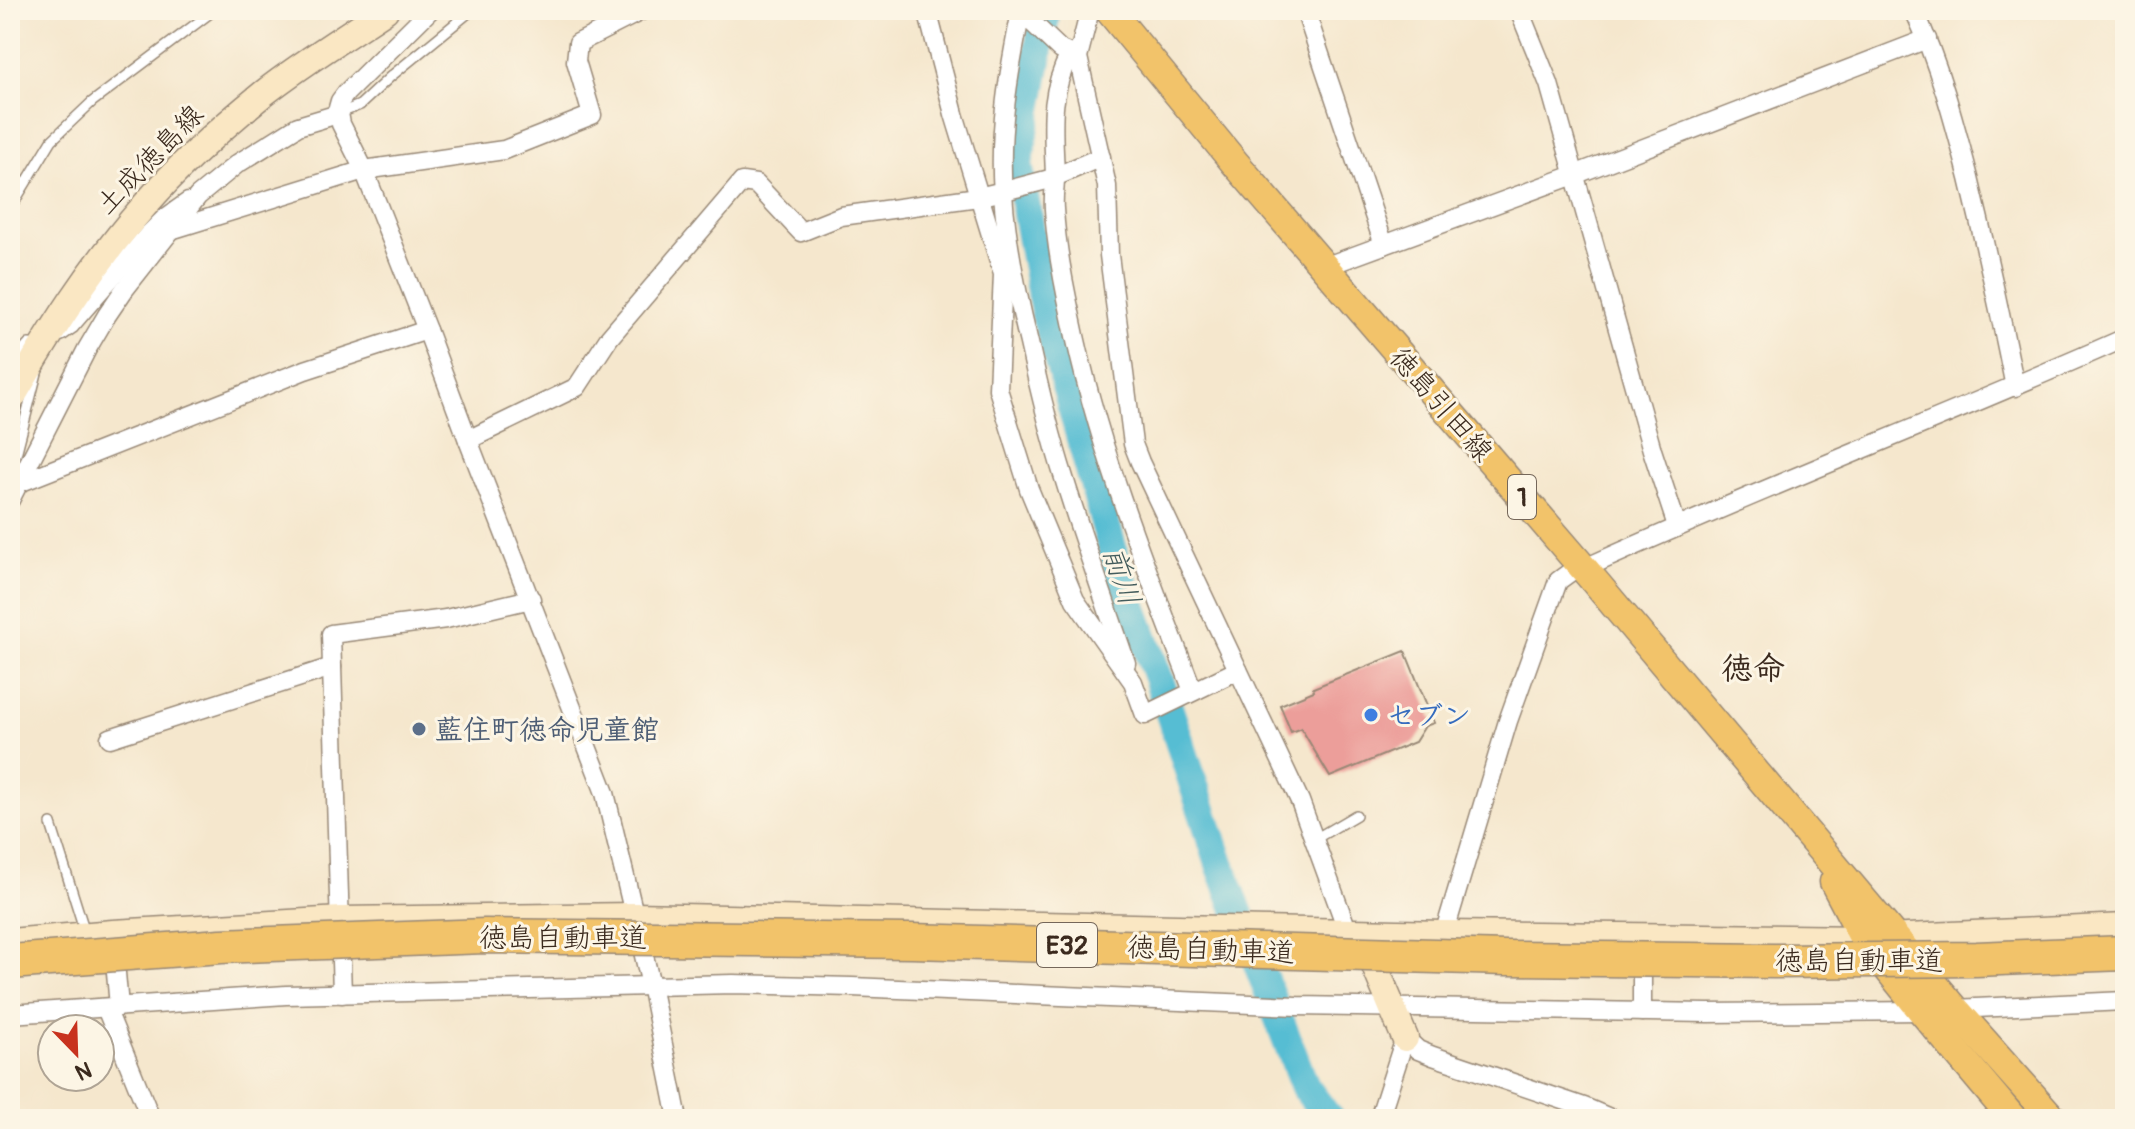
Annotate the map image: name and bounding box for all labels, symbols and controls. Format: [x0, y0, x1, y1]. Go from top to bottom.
street label: 土成徳島線 [89, 98, 211, 223]
street label: 徳島引田線 [1382, 341, 1500, 469]
road number: 1 [1508, 475, 1536, 519]
water label: 前川 [1095, 542, 1148, 610]
district label: 徳命 [1721, 649, 1785, 689]
place label: セブン [1387, 699, 1471, 734]
marker: セブン [1362, 706, 1380, 724]
place label: 藍住町徳命児童館 [435, 713, 659, 748]
marker: 藍住町徳命児童館 [410, 720, 428, 738]
street label: 徳島自動車道 [479, 921, 647, 956]
road number: E32 [1037, 923, 1097, 967]
street label: 徳島自動車道 [1126, 930, 1296, 971]
street label: 徳島自動車道 [1775, 944, 1943, 979]
north arrow [36, 1013, 116, 1093]
text: N [71, 1055, 96, 1086]

